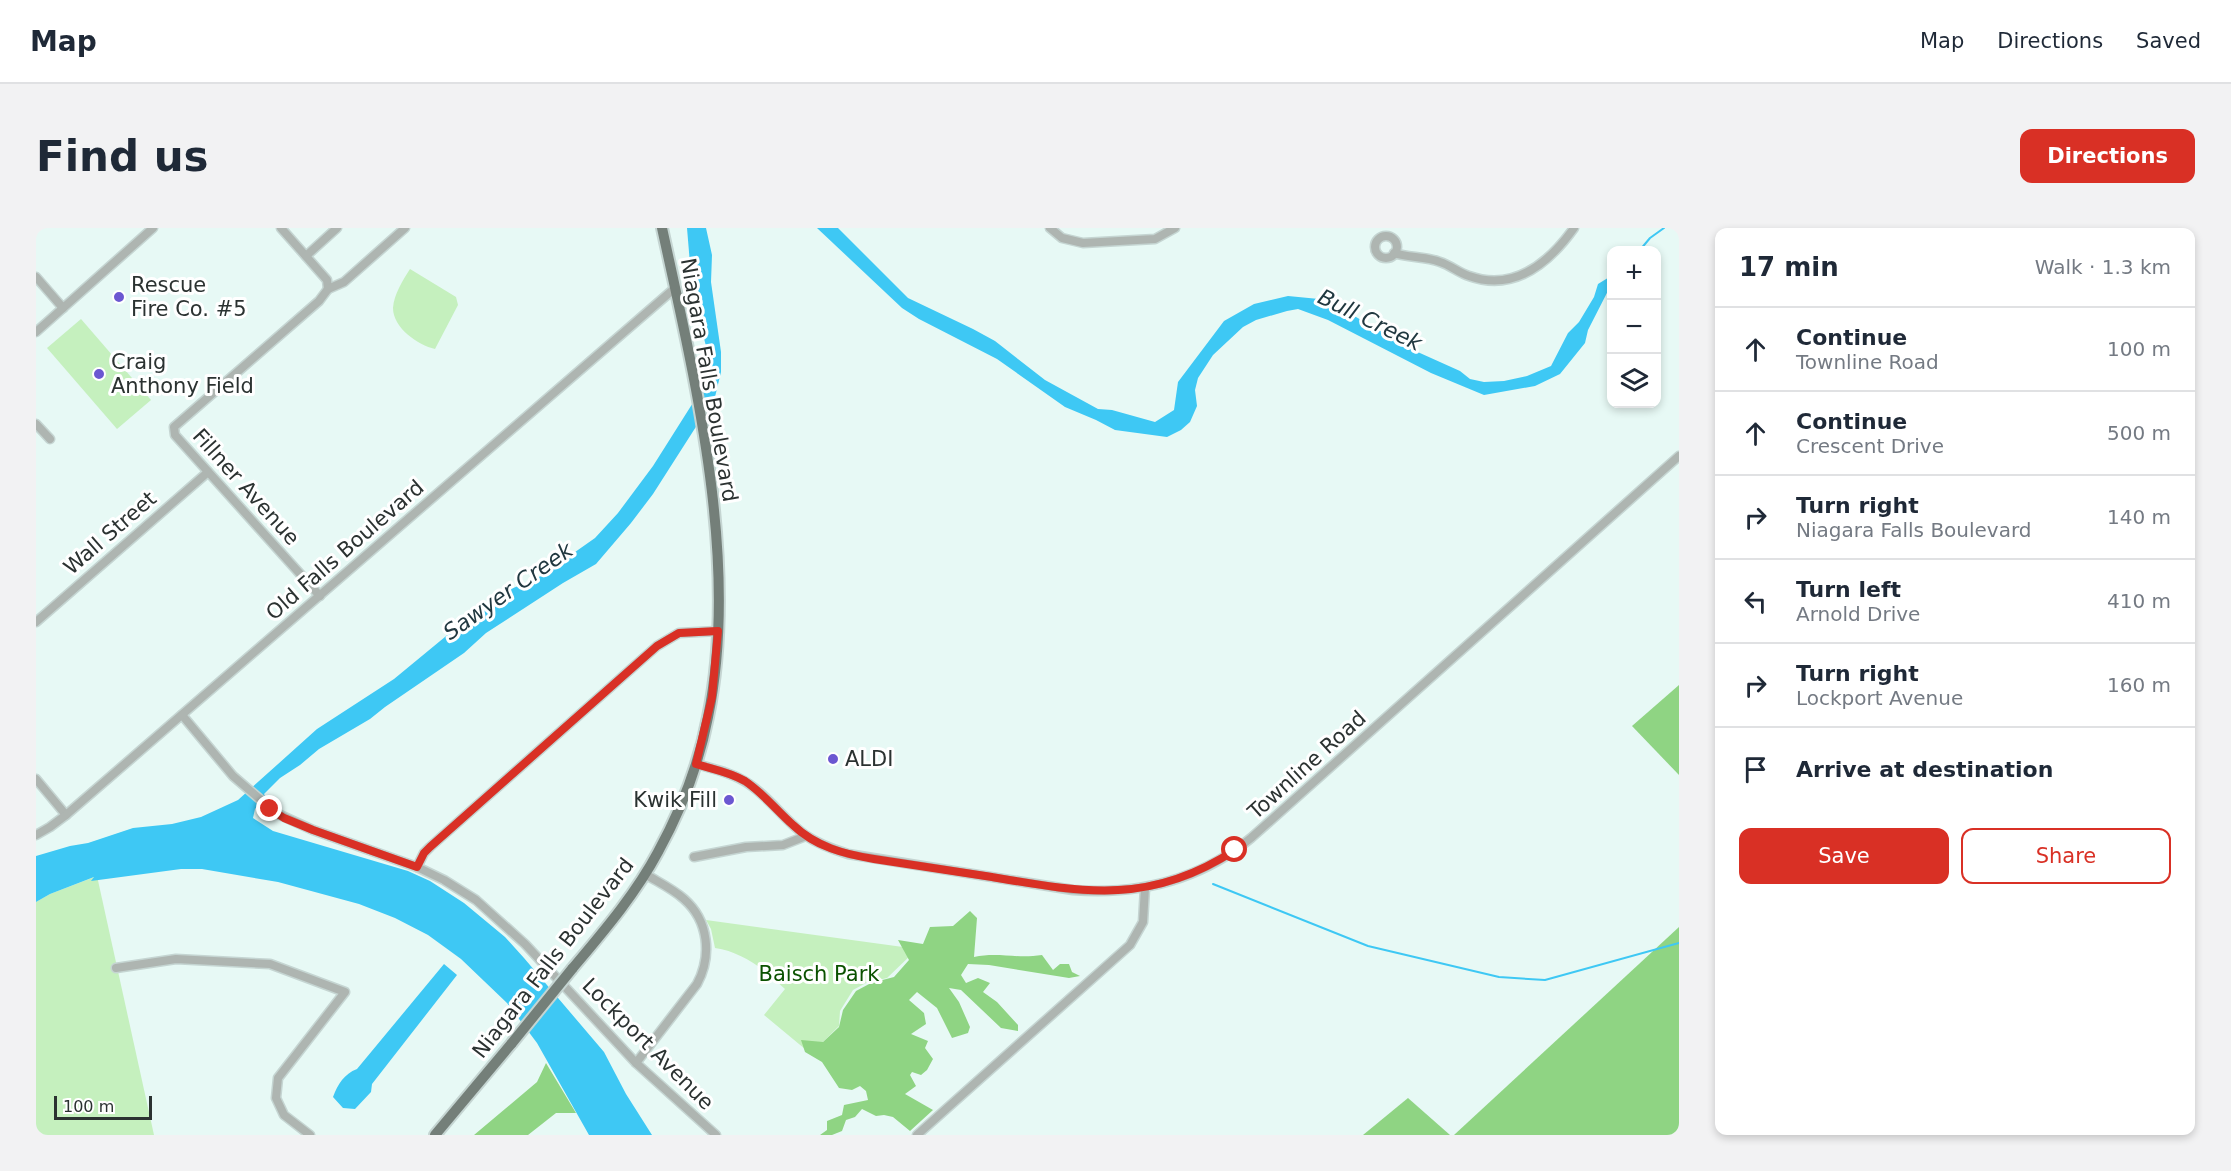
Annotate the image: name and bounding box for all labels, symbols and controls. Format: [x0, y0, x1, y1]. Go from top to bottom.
text: Map [30, 25, 97, 58]
text: Map [1920, 29, 1964, 53]
text: Directions [1997, 29, 2103, 53]
text: Saved [2136, 29, 2201, 53]
button: Directions [2020, 129, 2195, 183]
text: Find us [36, 132, 209, 181]
map controls [1607, 246, 1661, 408]
button: + [1607, 246, 1661, 300]
text: 17 min [1739, 252, 1839, 282]
text: Walk · 1.3 km [2035, 255, 2171, 279]
street label: Niagara Falls Boulevard [676, 256, 742, 504]
place label: Rescue Fire Co. #5 [131, 273, 247, 321]
water label: Bull Creek [1314, 284, 1427, 356]
marker: Rescue Fire Co. #5 [112, 290, 126, 304]
button: − [1607, 300, 1661, 354]
text: Continue [1796, 325, 1907, 350]
icon: ahead [1739, 333, 1772, 366]
text: 100 m [2107, 337, 2171, 361]
place label: Craig Anthony Field [111, 350, 254, 398]
text: Townline Road [1796, 350, 1939, 374]
button: layers [1607, 354, 1661, 408]
marker: Craig Anthony Field [92, 367, 106, 381]
text: Continue [1796, 409, 1907, 434]
icon: ahead [1739, 417, 1772, 450]
text: 500 m [2107, 421, 2171, 445]
street label: Fillner Avenue [188, 424, 304, 550]
text: Crescent Drive [1796, 434, 1944, 458]
street label: Old Falls Boulevard [261, 475, 429, 625]
street label: Wall Street [59, 486, 161, 580]
text: Turn right [1796, 493, 1919, 518]
icon: right [1739, 501, 1772, 534]
text: 140 m [2107, 505, 2171, 529]
text: Niagara Falls Boulevard [1796, 518, 2032, 542]
water label: Sawyer Creek [438, 536, 579, 645]
text: Turn left [1796, 577, 1901, 602]
icon: left [1739, 585, 1772, 618]
text: 410 m [2107, 589, 2171, 613]
text: Arnold Drive [1796, 602, 1920, 626]
text: Turn right [1796, 661, 1919, 686]
icon: right [1739, 669, 1772, 702]
text: 160 m [2107, 673, 2171, 697]
text: Lockport Avenue [1796, 686, 1963, 710]
street label: Townline Road [1243, 706, 1371, 825]
place label: ALDI [845, 747, 893, 771]
marker: ALDI [826, 752, 840, 766]
icon: arrive [1739, 753, 1772, 786]
text: Arrive at destination [1796, 757, 2053, 782]
place label: Kwik Fill [633, 788, 717, 812]
marker: Kwik Fill [722, 793, 736, 807]
route end [256, 795, 282, 821]
button: Save [1739, 828, 1949, 884]
button: Share [1961, 828, 2171, 884]
route start [1221, 836, 1247, 862]
street label: Niagara Falls Boulevard [467, 853, 639, 1063]
park label: Baisch Park [759, 962, 880, 986]
street label: Lockport Avenue [577, 973, 719, 1115]
scale bar [54, 1093, 152, 1120]
text: 100 m [63, 1097, 114, 1116]

